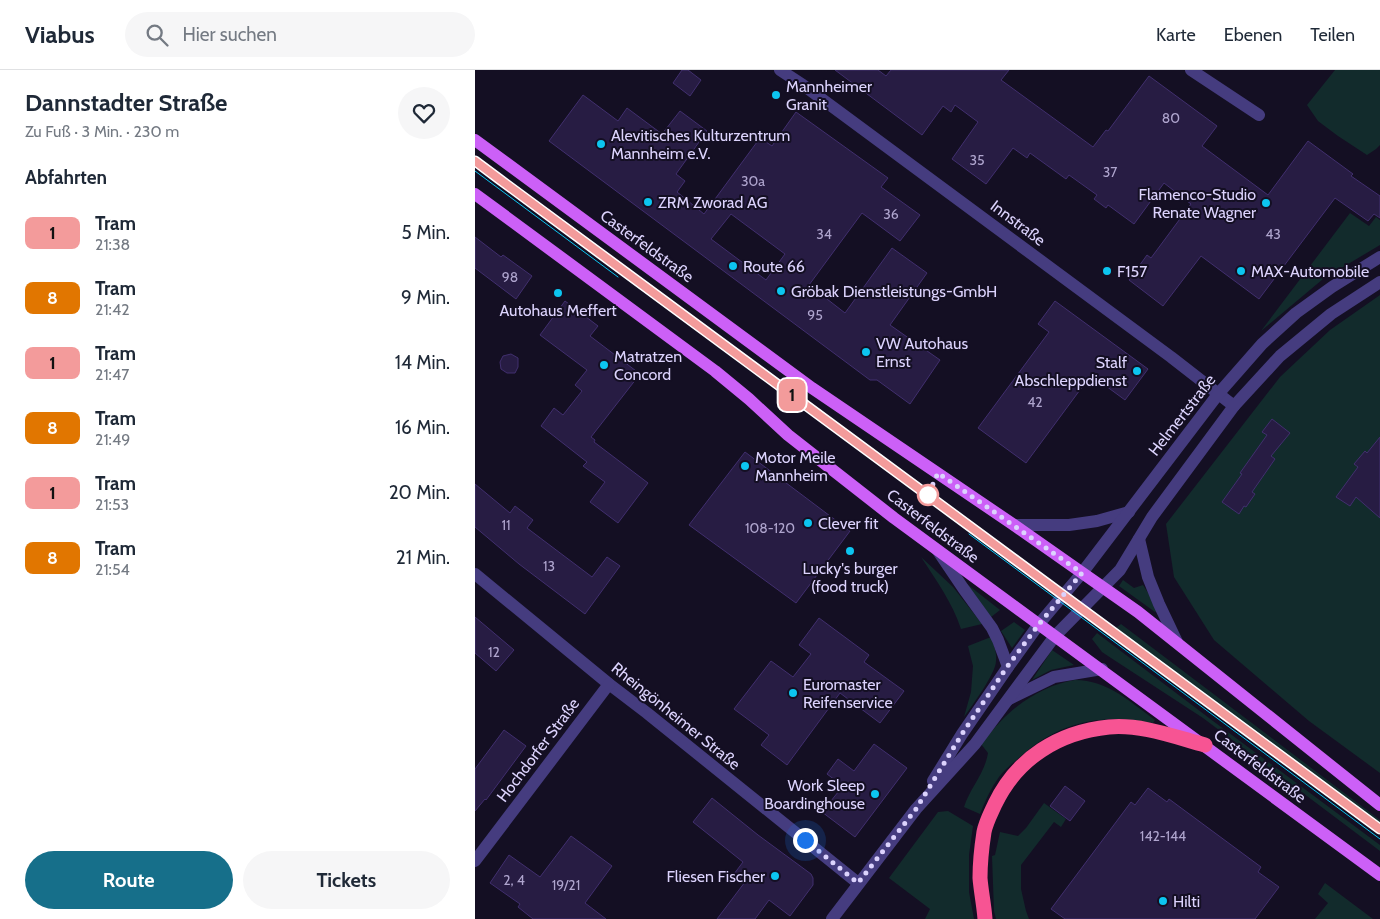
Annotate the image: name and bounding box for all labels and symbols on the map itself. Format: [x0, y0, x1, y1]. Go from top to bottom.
place label: Mannheimer Granit [786, 77, 873, 114]
marker: Mannheimer Granit [770, 89, 782, 101]
house number: 80 [1162, 109, 1180, 127]
place label: Alevitisches Kulturzentrum Mannheim e.V. [611, 126, 790, 163]
marker: Alevitisches Kulturzentrum Mannheim e.V. [595, 138, 607, 150]
house number: 35 [969, 151, 985, 169]
house number: 37 [1103, 163, 1117, 181]
house number: 30a [741, 172, 765, 190]
place label: Flamenco-Studio Renate Wagner [1139, 185, 1257, 222]
place label: ZRM Zworad AG [658, 193, 767, 212]
marker: ZRM Zworad AG [642, 196, 654, 208]
street label: Innstraße [987, 196, 1049, 250]
marker: Flamenco-Studio Renate Wagner [1260, 197, 1272, 209]
house number: 36 [883, 205, 899, 223]
street label: Casterfeldstraße [597, 206, 697, 286]
house number: 34 [816, 225, 832, 243]
house number: 43 [1265, 225, 1281, 243]
place label: Route 66 [743, 257, 805, 276]
marker: Route 66 [727, 260, 739, 272]
place label: F157 [1117, 262, 1147, 281]
place label: MAX-Automobile [1251, 262, 1369, 281]
marker: F157 [1101, 265, 1113, 277]
marker: MAX-Automobile [1235, 265, 1247, 277]
house number: 98 [502, 268, 518, 286]
place label: Gröbak Dienstleistungs-GmbH [791, 282, 997, 301]
marker: Gröbak Dienstleistungs-GmbH [775, 285, 787, 297]
marker: Autohaus Meffert [552, 287, 564, 299]
place label: Autohaus Meffert [499, 301, 617, 320]
house number: 95 [807, 306, 823, 324]
place label: VW Autohaus Ernst [876, 334, 968, 371]
marker: VW Autohaus Ernst [860, 346, 872, 358]
place label: Matratzen Concord [614, 347, 682, 384]
place label: Stalf Abschleppdienst [1015, 353, 1128, 390]
marker: Matratzen Concord [598, 359, 610, 371]
marker: Stalf Abschleppdienst [1131, 365, 1143, 377]
street label: Helmertstraße [1144, 371, 1220, 459]
line badge: 1 [776, 379, 808, 411]
house number: 42 [1027, 393, 1043, 411]
place label: Motor Meile Mannheim [755, 448, 836, 485]
marker: Motor Meile Mannheim [739, 460, 751, 472]
unlabelled marker [917, 484, 939, 506]
street label: Casterfeldstraße [883, 485, 983, 567]
place label: Clever fit [818, 514, 879, 533]
house number: 11 [501, 516, 511, 534]
marker: Clever fit [802, 517, 814, 529]
house number: 108-120 [745, 519, 795, 537]
marker: Lucky's burger (food truck) [844, 545, 856, 557]
house number: 13 [543, 557, 555, 575]
place label: Lucky's burger (food truck) [802, 559, 898, 596]
house number: 12 [488, 643, 500, 661]
street label: Rheingönheimer Straße [608, 658, 744, 774]
place label: Euromaster Reifenservice [803, 675, 893, 712]
marker: Euromaster Reifenservice [787, 687, 799, 699]
street label: Hochdorfer Straße [493, 694, 583, 806]
street label: Casterfeldstraße [1210, 725, 1310, 807]
place label: Work Sleep Boardinghouse [764, 776, 865, 813]
marker: Work Sleep Boardinghouse [869, 788, 881, 800]
house number: 142-144 [1140, 827, 1186, 845]
your location [793, 828, 818, 853]
place label: Fliesen Fischer [666, 867, 766, 886]
marker: Fliesen Fischer [769, 870, 781, 882]
house number: 2, 4 [503, 871, 525, 889]
house number: 19/21 [552, 876, 580, 894]
place label: Hilti [1173, 892, 1200, 911]
marker: Hilti [1157, 895, 1169, 907]

